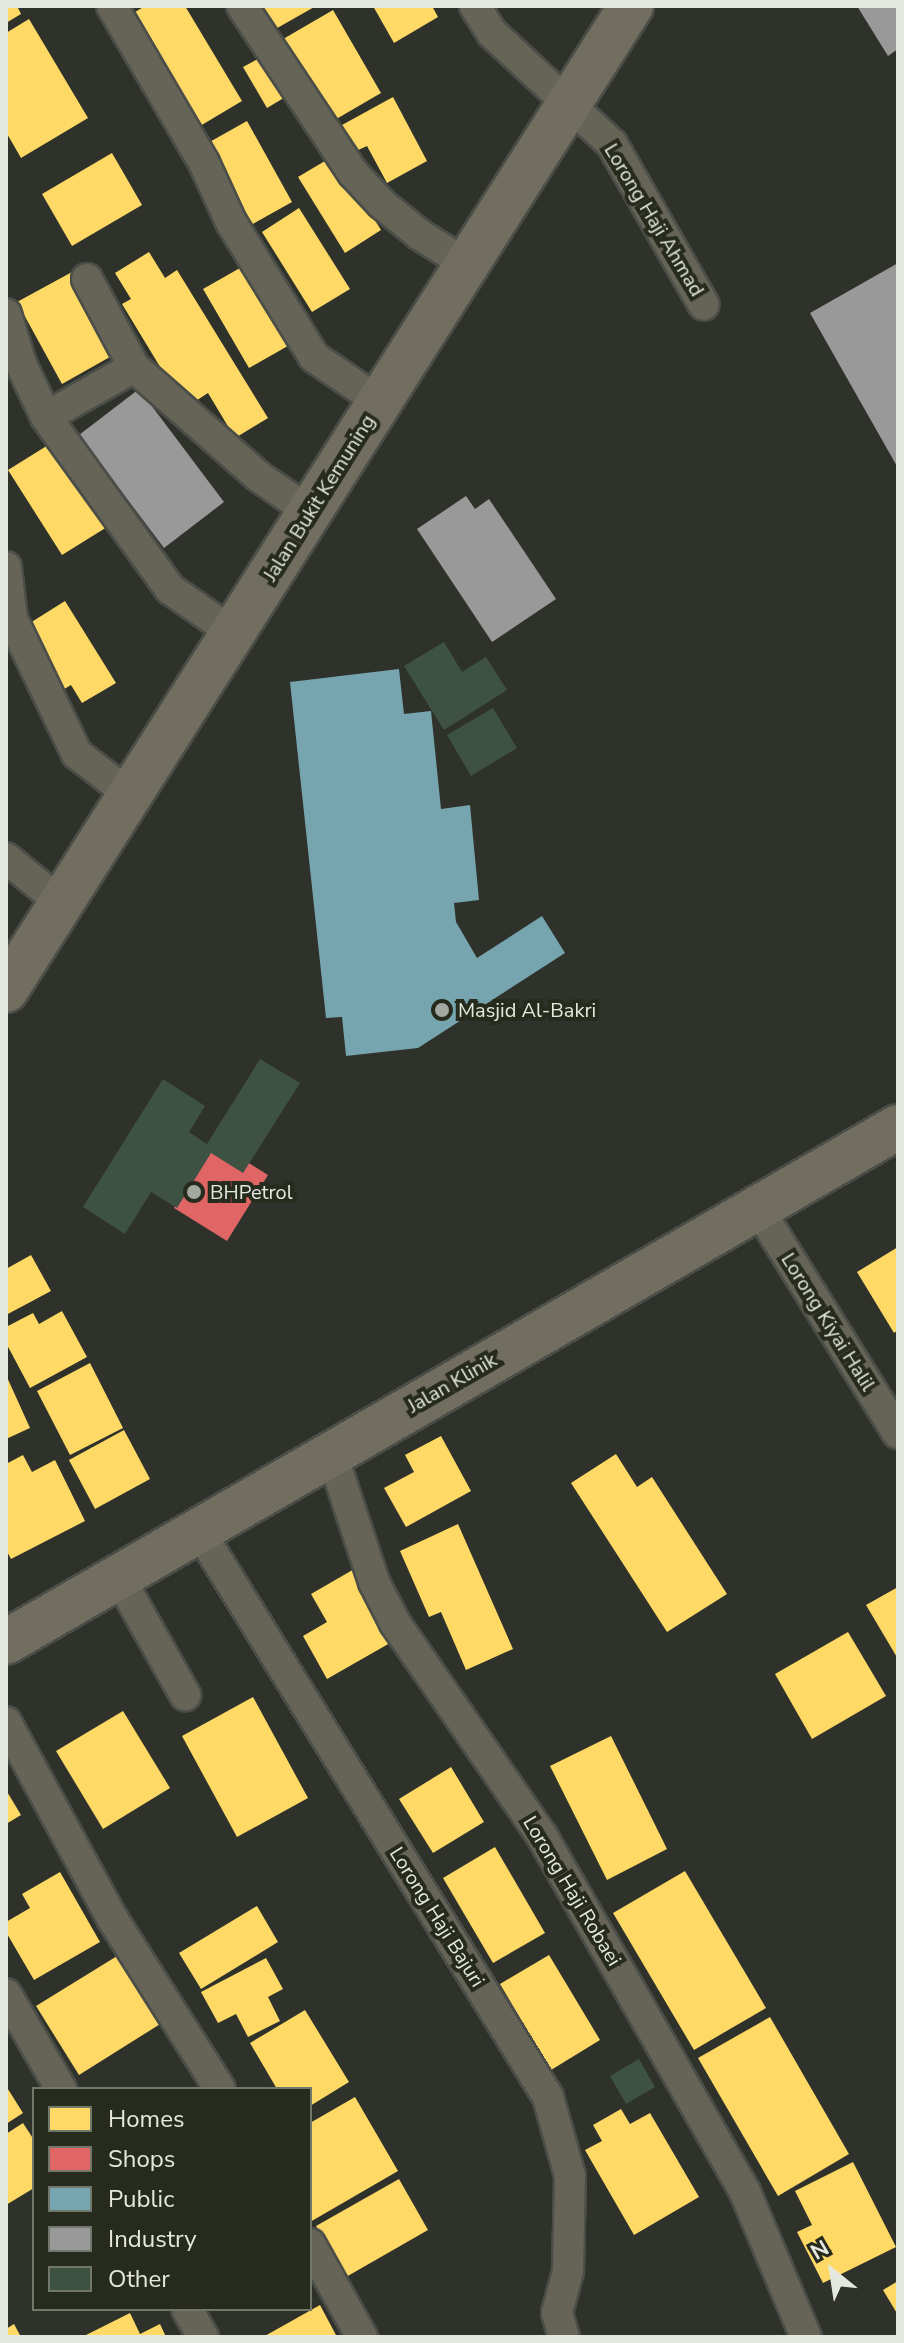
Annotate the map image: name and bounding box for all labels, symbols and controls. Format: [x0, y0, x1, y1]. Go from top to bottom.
street label: Lorong Haji Ahmad [599, 139, 709, 301]
street label: Jalan Bukit Kemuning [258, 410, 380, 586]
place label: Masjid Al-Bakri [458, 998, 596, 1022]
marker: Masjid Al-Bakri [433, 1001, 451, 1019]
place label: BHPetrol [210, 1180, 293, 1204]
marker: BHPetrol [185, 1183, 203, 1201]
street label: Lorong Kiyai Halil [776, 1249, 880, 1395]
street label: Jalan Klinik [403, 1348, 501, 1418]
street label: Lorong Haji Robaei [518, 1812, 626, 1970]
street label: Lorong Haji Bajuri [384, 1843, 490, 1991]
legend [32, 2087, 312, 2311]
text: Homes [108, 2103, 184, 2135]
text: Shops [108, 2143, 175, 2175]
text: Public [108, 2183, 174, 2215]
text: Industry [108, 2223, 197, 2255]
north arrow [792, 2231, 872, 2311]
text: N [805, 2233, 835, 2267]
text: Other [108, 2263, 170, 2295]

